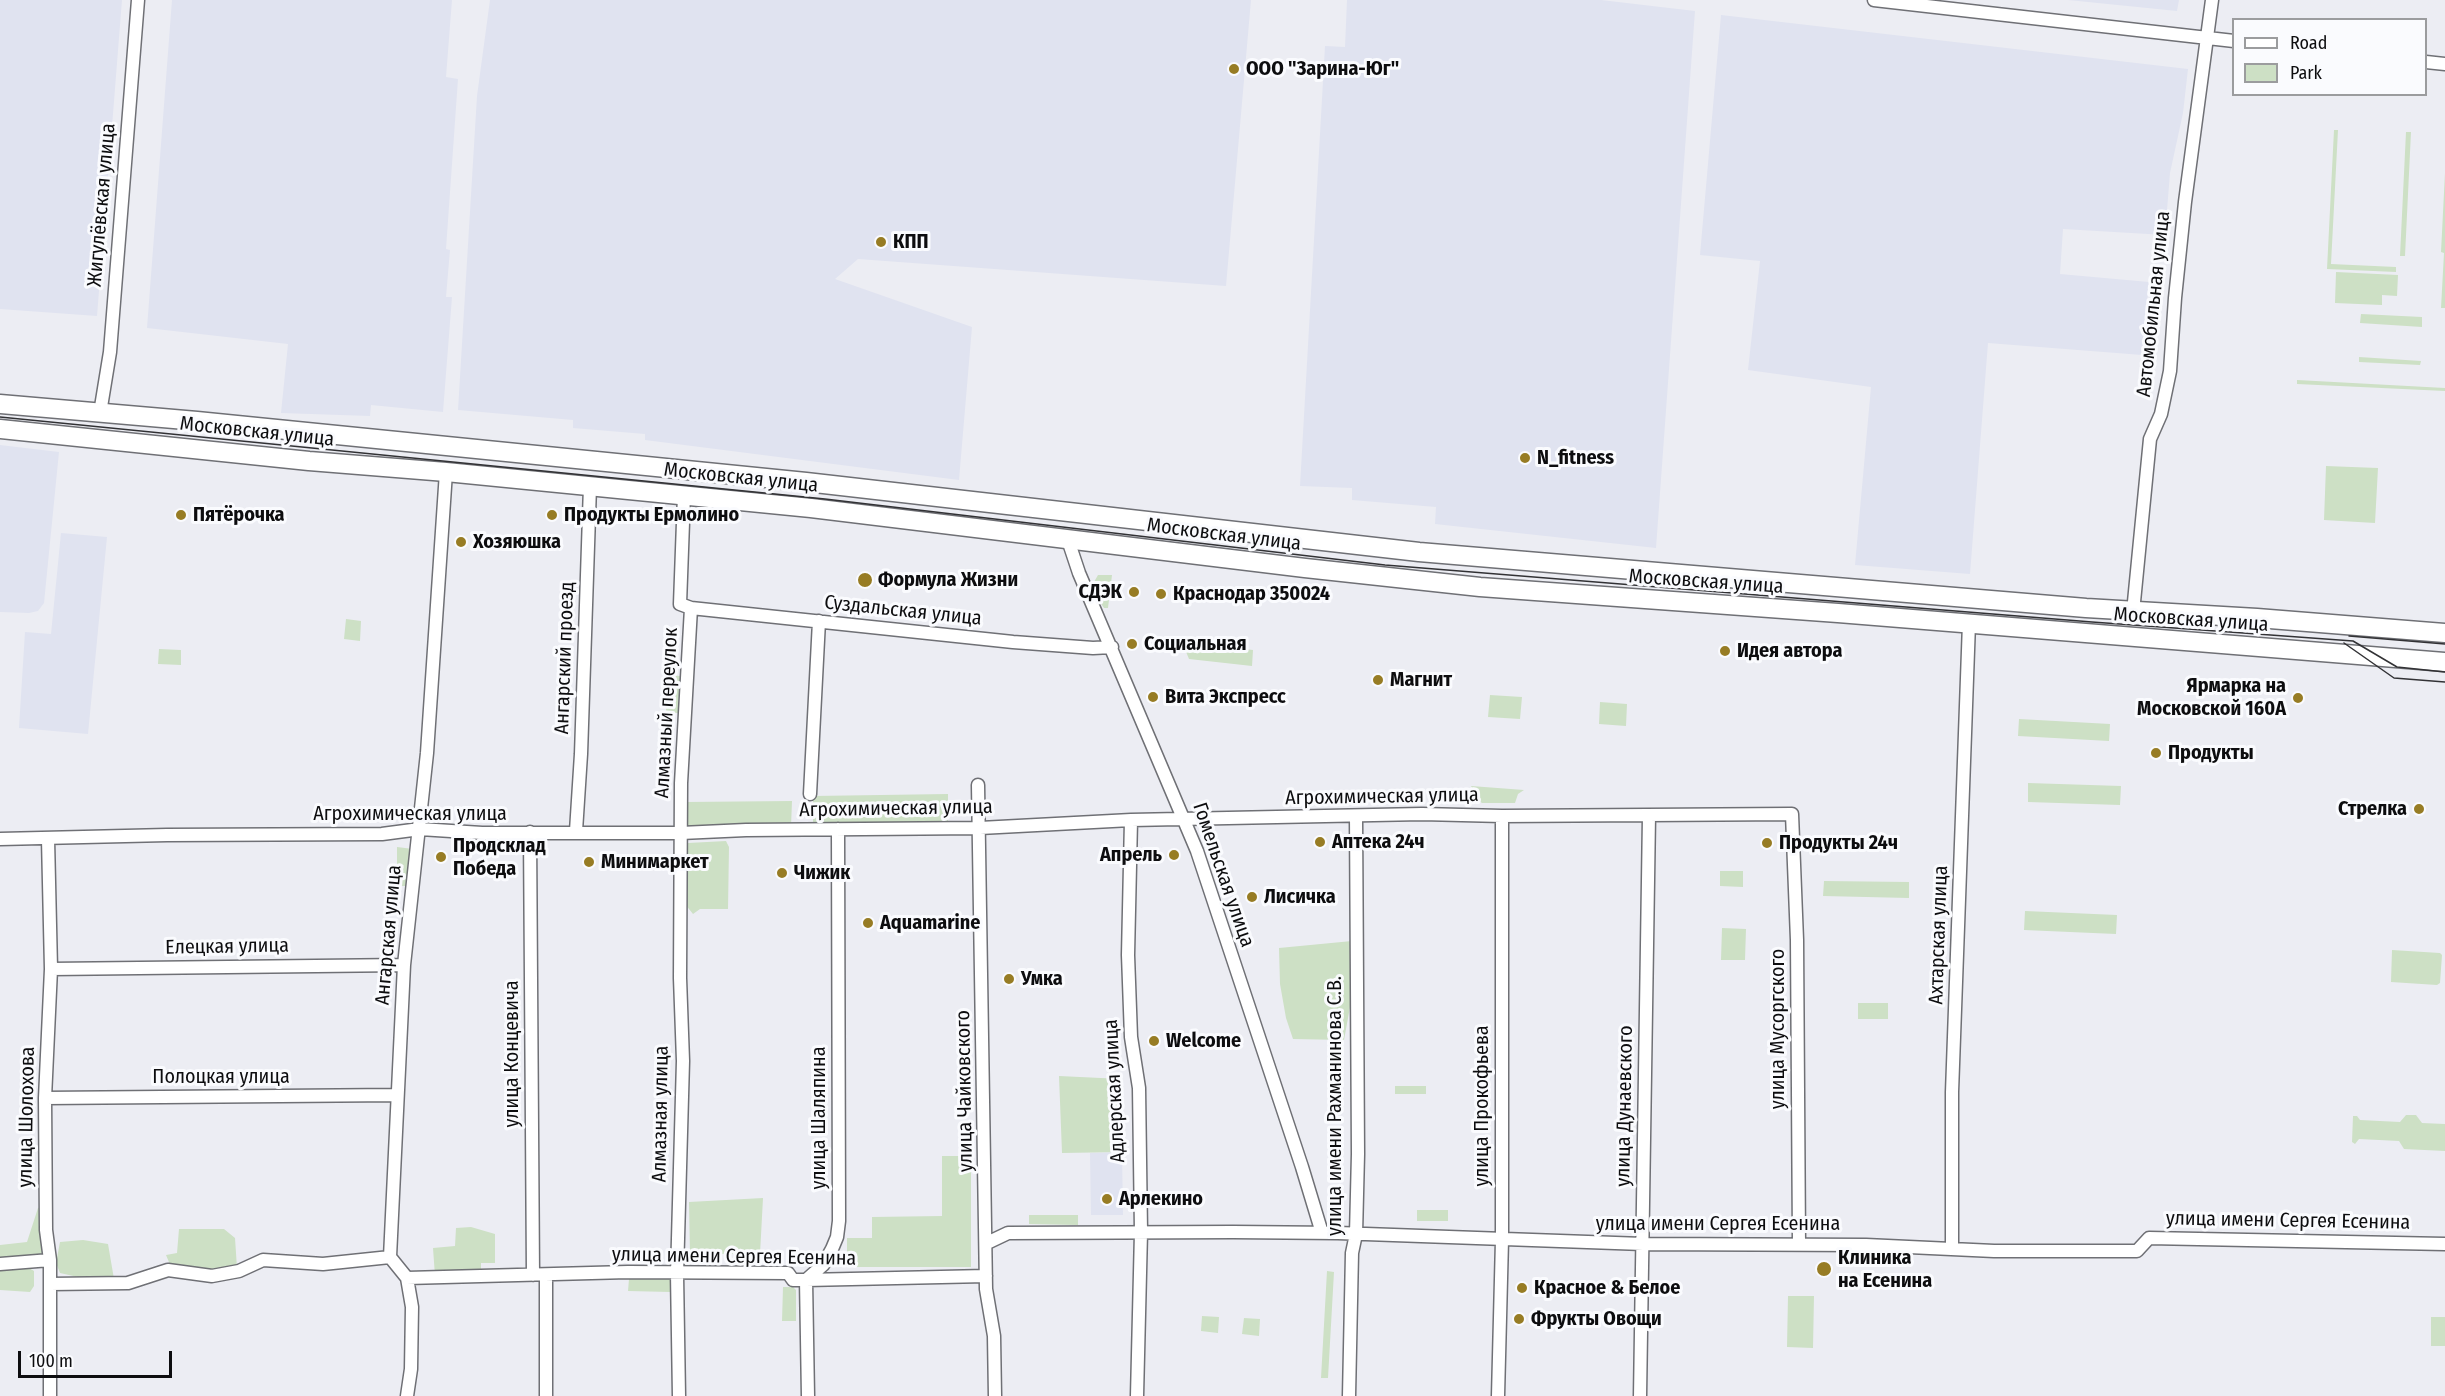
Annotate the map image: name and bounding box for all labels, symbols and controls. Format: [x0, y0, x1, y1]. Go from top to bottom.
legend [2232, 18, 2427, 96]
text: Road [2290, 32, 2327, 54]
place label: ООО "Зарина-Юг" [1246, 57, 1399, 81]
marker: ООО "Зарина-Юг" [1227, 62, 1241, 76]
text: Park [2290, 62, 2322, 84]
street label: Жигулёвская улица [83, 122, 121, 288]
street label: Автомобильная улица [2132, 210, 2176, 398]
place label: КПП [893, 230, 928, 254]
marker: КПП [874, 235, 888, 249]
street label: Московская улица [179, 412, 335, 452]
place label: N_fitness [1537, 446, 1614, 470]
marker: N_fitness [1518, 451, 1532, 465]
street label: Московская улица [663, 458, 819, 498]
place label: Пятёрочка [193, 503, 285, 527]
place label: Продукты Ермолино [564, 503, 739, 527]
marker: Пятёрочка [174, 508, 188, 522]
marker: Продукты Ермолино [545, 508, 559, 522]
street label: Московская улица [1146, 514, 1302, 556]
place label: Хозяюшка [473, 530, 561, 554]
marker: Хозяюшка [454, 535, 468, 549]
street label: Московская улица [1628, 565, 1784, 599]
place label: Формула Жизни [878, 568, 1018, 592]
marker: Формула Жизни [856, 571, 874, 589]
place label: СДЭК [1079, 580, 1122, 604]
street label: Ангарский проезд [550, 581, 580, 735]
place label: Краснодар 350024 [1173, 582, 1330, 606]
marker: СДЭК [1127, 585, 1141, 599]
marker: Краснодар 350024 [1154, 587, 1168, 601]
street label: Суздальская улица [823, 591, 983, 631]
street label: Московская улица [2113, 603, 2269, 637]
street label: Алмазный переулок [651, 627, 683, 799]
place label: Социальная [1144, 632, 1247, 656]
marker: Социальная [1125, 637, 1139, 651]
place label: Идея автора [1737, 639, 1842, 663]
marker: Идея автора [1718, 644, 1732, 658]
place label: Магнит [1390, 668, 1452, 692]
marker: Магнит [1371, 673, 1385, 687]
place label: Ярмарка на Московской 160А [2137, 674, 2286, 721]
place label: Вита Экспресс [1165, 685, 1286, 709]
marker: Вита Экспресс [1146, 690, 1160, 704]
marker: Ярмарка на Московской 160А [2291, 691, 2305, 705]
place label: Продукты [2168, 741, 2254, 765]
marker: Продукты [2149, 746, 2163, 760]
street label: Агрохимическая улица [1285, 783, 1479, 811]
street label: Агрохимическая улица [799, 795, 993, 823]
place label: Стрелка [2338, 797, 2407, 821]
street label: Гомельская улица [1187, 800, 1259, 950]
street label: Агрохимическая улица [313, 802, 507, 826]
marker: Стрелка [2412, 802, 2426, 816]
place label: Аптека 24ч [1332, 830, 1425, 854]
place label: Продукты 24ч [1779, 831, 1898, 855]
place label: Продсклад Победа [453, 834, 546, 881]
marker: Аптека 24ч [1313, 835, 1327, 849]
marker: Продукты 24ч [1760, 836, 1774, 850]
place label: Апрель [1100, 843, 1162, 867]
marker: Апрель [1167, 848, 1181, 862]
marker: Продсклад Победа [434, 850, 448, 864]
place label: Минимаркет [601, 850, 709, 874]
marker: Минимаркет [582, 855, 596, 869]
place label: Чижик [794, 861, 850, 885]
street label: Ангарская улица [371, 864, 407, 1006]
street label: Ахтарская улица [1925, 865, 1953, 1005]
marker: Чижик [775, 866, 789, 880]
place label: Лисичка [1264, 885, 1336, 909]
marker: Лисичка [1245, 890, 1259, 904]
place label: Aquamarine [880, 911, 980, 935]
marker: Aquamarine [861, 916, 875, 930]
street label: Елецкая улица [165, 934, 289, 960]
street label: улица Мусоргского [1766, 949, 1790, 1109]
place label: Умка [1021, 967, 1063, 991]
marker: Умка [1002, 972, 1016, 986]
street label: улица имени Рахманинова С.В. [1323, 976, 1347, 1236]
street label: улица Концевича [500, 980, 524, 1128]
street label: улица Чайковского [952, 1010, 978, 1172]
street label: Адлерская улица [1099, 1019, 1131, 1163]
street label: улица Прокофьева [1470, 1025, 1494, 1187]
street label: улица Дунаевского [1612, 1025, 1638, 1187]
place label: Welcome [1166, 1029, 1241, 1053]
marker: Welcome [1147, 1034, 1161, 1048]
street label: Алмазная улица [648, 1045, 674, 1183]
street label: улица Шолохова [14, 1046, 40, 1188]
street label: улица Шаляпина [807, 1046, 831, 1190]
street label: Полоцкая улица [152, 1065, 290, 1089]
place label: Арлекино [1119, 1187, 1203, 1211]
marker: Арлекино [1100, 1192, 1114, 1206]
street label: улица имени Сергея Есенина [2166, 1207, 2410, 1235]
street label: улица имени Сергея Есенина [1596, 1212, 1840, 1236]
street label: улица имени Сергея Есенина [612, 1243, 856, 1271]
place label: Клиника на Есенина [1838, 1246, 1932, 1293]
marker: Клиника на Есенина [1815, 1260, 1833, 1278]
place label: Красное & Белое [1534, 1276, 1680, 1300]
marker: Красное & Белое [1515, 1281, 1529, 1295]
place label: Фрукты Овощи [1531, 1307, 1662, 1331]
marker: Фрукты Овощи [1512, 1312, 1526, 1326]
scale bar [21, 1339, 176, 1377]
text: 100 m [29, 1350, 73, 1372]

